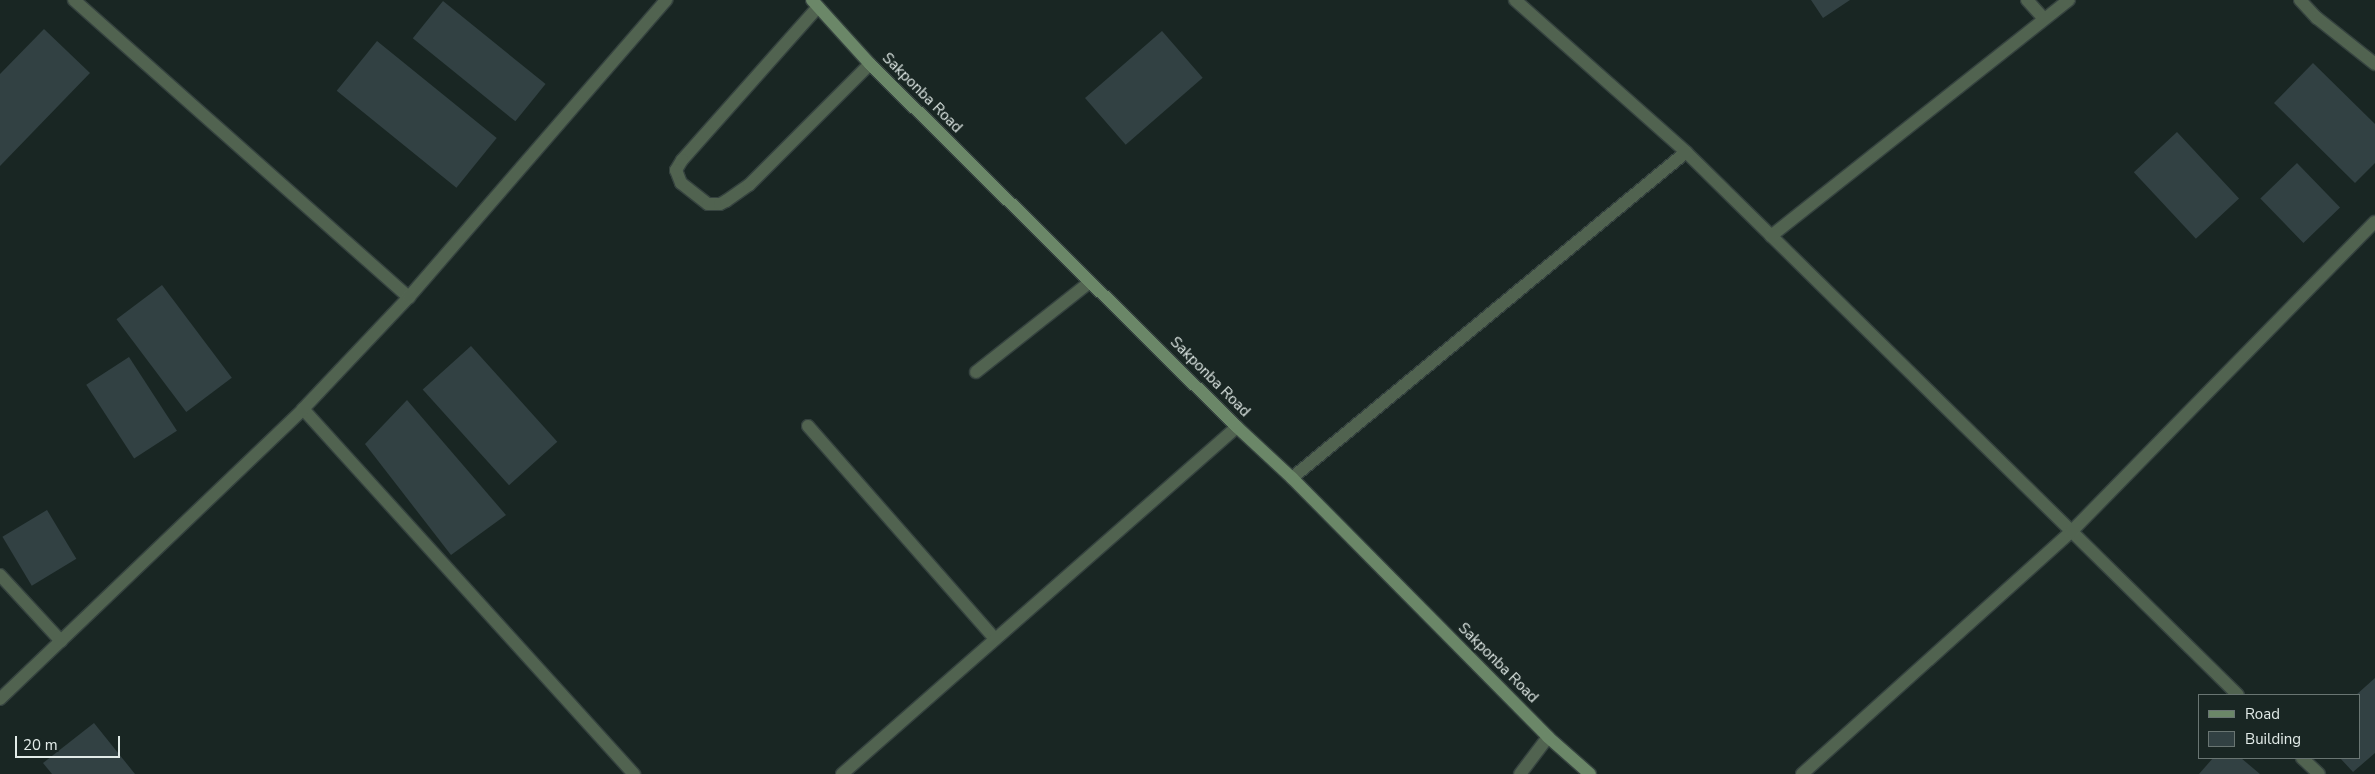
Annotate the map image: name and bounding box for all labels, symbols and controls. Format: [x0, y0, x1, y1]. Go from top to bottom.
street label: Sakponba Road [878, 49, 966, 137]
street label: Sakponba Road [1166, 333, 1254, 421]
street label: Sakponba Road [1454, 619, 1542, 707]
legend [2198, 694, 2360, 759]
text: Road [2245, 704, 2280, 724]
scale bar [18, 726, 122, 758]
text: Building [2245, 729, 2301, 749]
text: 20 m [23, 735, 58, 755]

